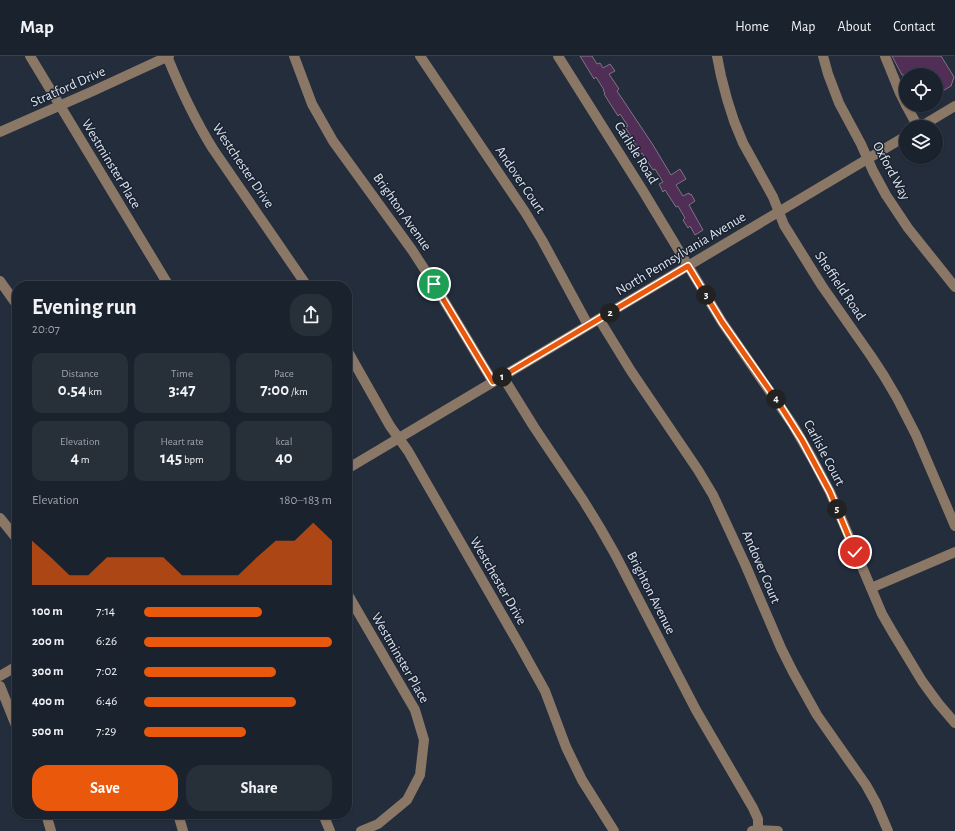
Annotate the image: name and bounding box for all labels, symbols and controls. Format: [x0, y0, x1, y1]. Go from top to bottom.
text: Map [20, 18, 54, 37]
text: Home [735, 20, 769, 34]
text: Map [791, 20, 815, 34]
text: About [837, 20, 871, 34]
text: Contact [893, 20, 935, 34]
street label: Stratford Drive [28, 64, 108, 110]
map controls [899, 68, 943, 164]
button: locate [899, 68, 943, 112]
street label: Westminster Place [79, 117, 143, 211]
street label: Carlisle Road [611, 120, 661, 186]
button: layers [899, 120, 943, 164]
street label: Westchester Drive [210, 121, 276, 211]
street label: Oxford Way [870, 140, 912, 202]
street label: Andover Court [492, 144, 548, 217]
street label: Brighton Avenue [370, 171, 434, 253]
street label: North Pennsylvania Avenue [614, 210, 748, 298]
street label: Sheffield Road [812, 249, 868, 323]
pin [417, 267, 451, 301]
icon: arrive [423, 273, 445, 295]
pin: 3 [696, 285, 716, 305]
text: 3 [704, 289, 708, 300]
button: share [290, 294, 332, 336]
text: Evening run [32, 296, 137, 318]
pin: 2 [600, 303, 620, 323]
text: 2 [607, 307, 613, 318]
text: 20:07 [32, 323, 60, 336]
pin: 1 [492, 367, 512, 387]
text: Distance [61, 368, 99, 379]
text: Time [171, 368, 193, 379]
text: Pace [274, 368, 294, 379]
text: 1 [500, 371, 504, 382]
text: 0.54 [58, 381, 87, 398]
text: 3:47 [168, 381, 196, 398]
text: 7:00 [260, 381, 289, 398]
text: km [87, 386, 102, 397]
text: /km [289, 386, 308, 397]
pin: 4 [766, 389, 786, 409]
text: 4 [773, 393, 779, 404]
street label: Carlisle Court [801, 418, 847, 489]
text: Elevation [60, 436, 100, 447]
text: Heart rate [160, 436, 204, 447]
text: kcal [276, 436, 292, 447]
text: 4 [70, 449, 79, 466]
text: 145 [160, 449, 182, 466]
text: 40 [275, 449, 293, 466]
text: m [79, 454, 90, 465]
text: bpm [182, 454, 204, 465]
text: Elevation [32, 494, 79, 507]
text: 180–183 m [280, 494, 332, 507]
pin: 5 [827, 499, 847, 519]
text: 5 [835, 503, 839, 514]
street label: Andover Court [739, 528, 783, 606]
street label: Westchester Drive [467, 535, 529, 627]
pin [838, 535, 872, 569]
icon: check [844, 541, 866, 563]
street label: Brighton Avenue [624, 549, 678, 637]
text: 100 m [32, 605, 63, 618]
text: 7:14 [96, 605, 115, 618]
street label: Westminster Place [369, 611, 431, 705]
text: 200 m [32, 635, 64, 648]
text: 6:26 [96, 635, 117, 648]
text: 300 m [32, 665, 64, 678]
text: 7:02 [96, 665, 117, 678]
text: 400 m [32, 695, 65, 708]
text: 6:46 [96, 695, 117, 708]
text: 500 m [32, 725, 64, 738]
text: 7:29 [96, 725, 116, 738]
button: Save [32, 765, 178, 811]
button: Share [186, 765, 332, 811]

